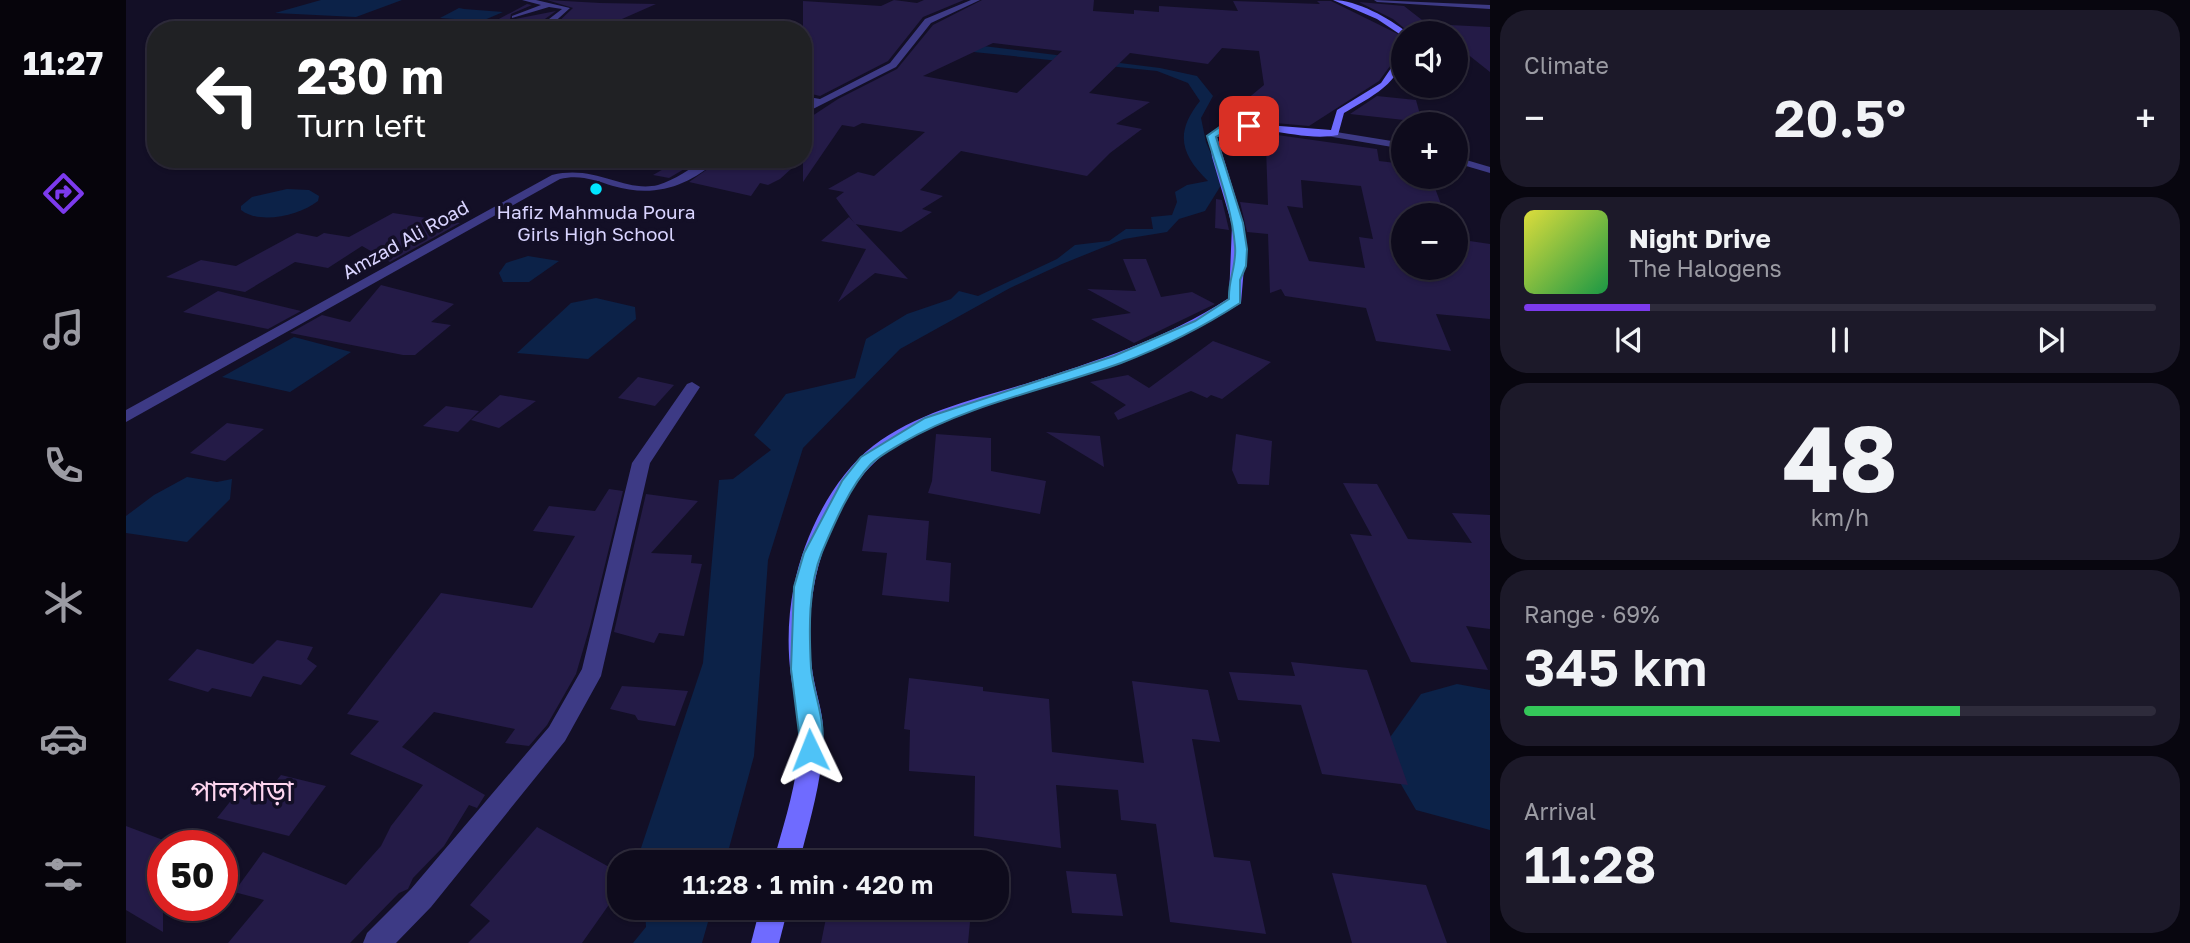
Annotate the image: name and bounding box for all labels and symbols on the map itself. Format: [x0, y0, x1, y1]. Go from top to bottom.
pin [1219, 96, 1279, 156]
marker: Hafiz Mahmuda Poura Girls High School [588, 181, 604, 197]
street label: Amzad Ali Road [338, 195, 472, 283]
place label: Hafiz Mahmuda Poura Girls High School [497, 200, 696, 245]
position arrow [773, 713, 847, 787]
district label: পালপাড়া [191, 774, 294, 807]
speed limit sign: 50 [147, 830, 238, 921]

